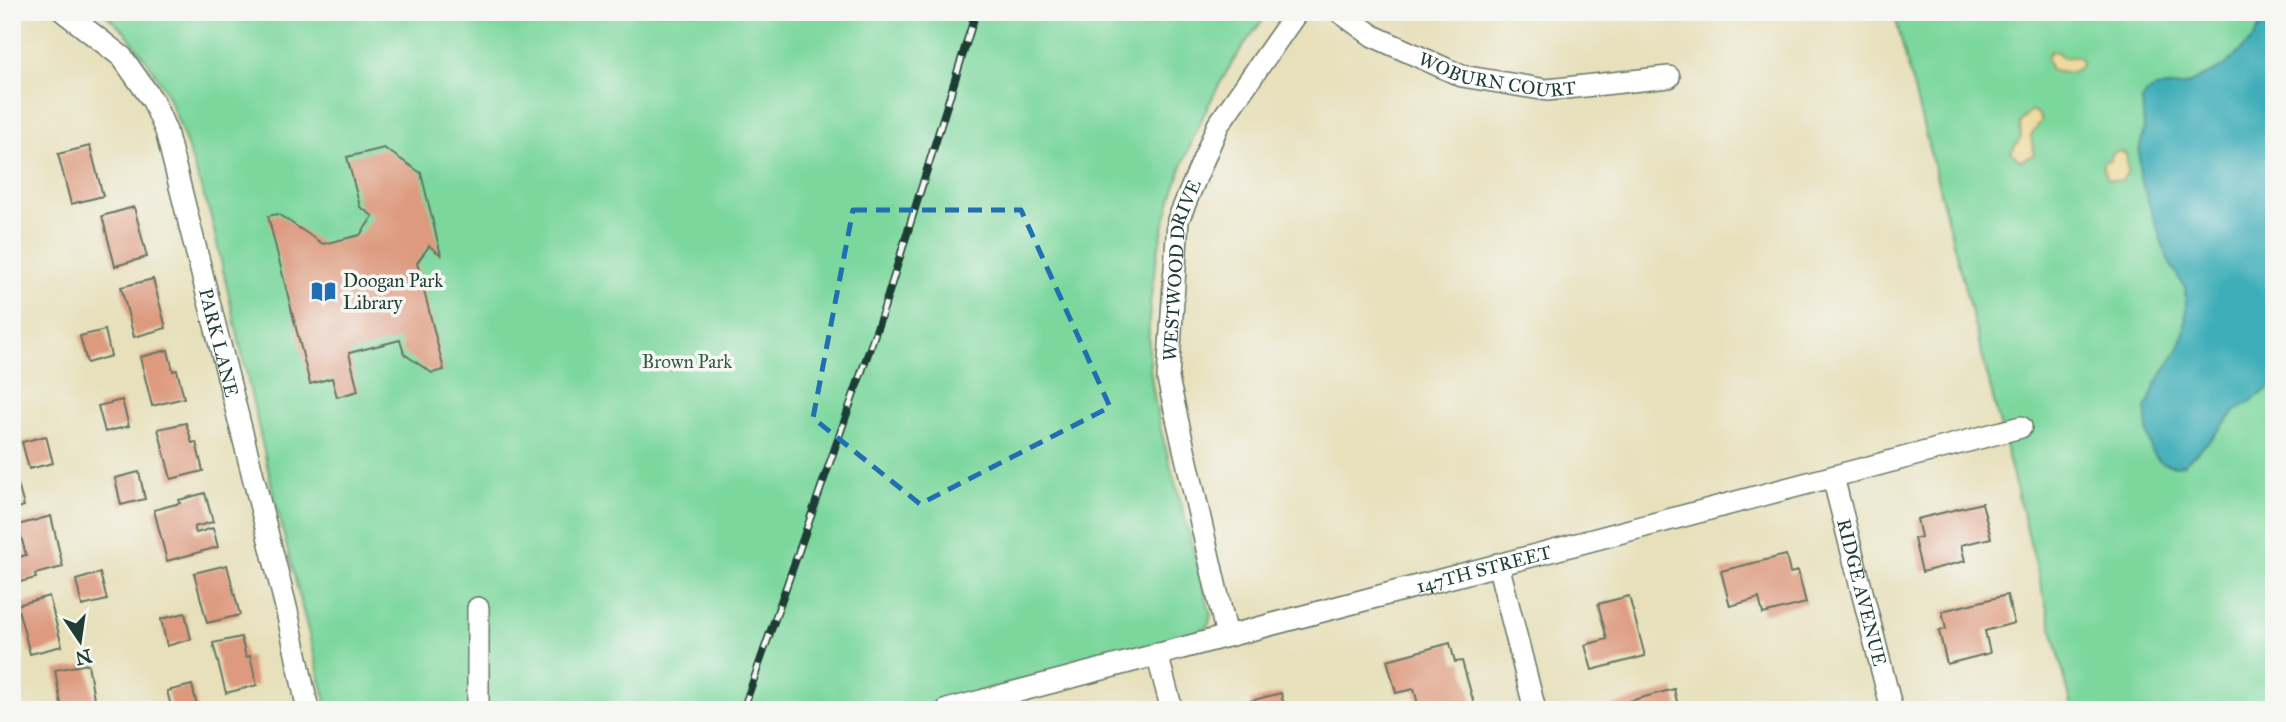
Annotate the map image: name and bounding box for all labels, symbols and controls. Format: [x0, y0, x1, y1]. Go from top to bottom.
street label: WOBURN COURT [1415, 47, 1577, 102]
street label: WESTWOOD DRIVE [1158, 175, 1206, 362]
place label: Doogan Park Library [343, 269, 443, 314]
library icon: Doogan Park Library [309, 277, 337, 305]
street label: PARK LANE [194, 286, 244, 400]
park label: Brown Park [642, 350, 732, 373]
street label: RIDGE AVENUE [1832, 516, 1892, 669]
street label: 147TH STREET [1414, 540, 1554, 598]
north arrow [46, 606, 116, 676]
text: N [73, 644, 94, 670]

